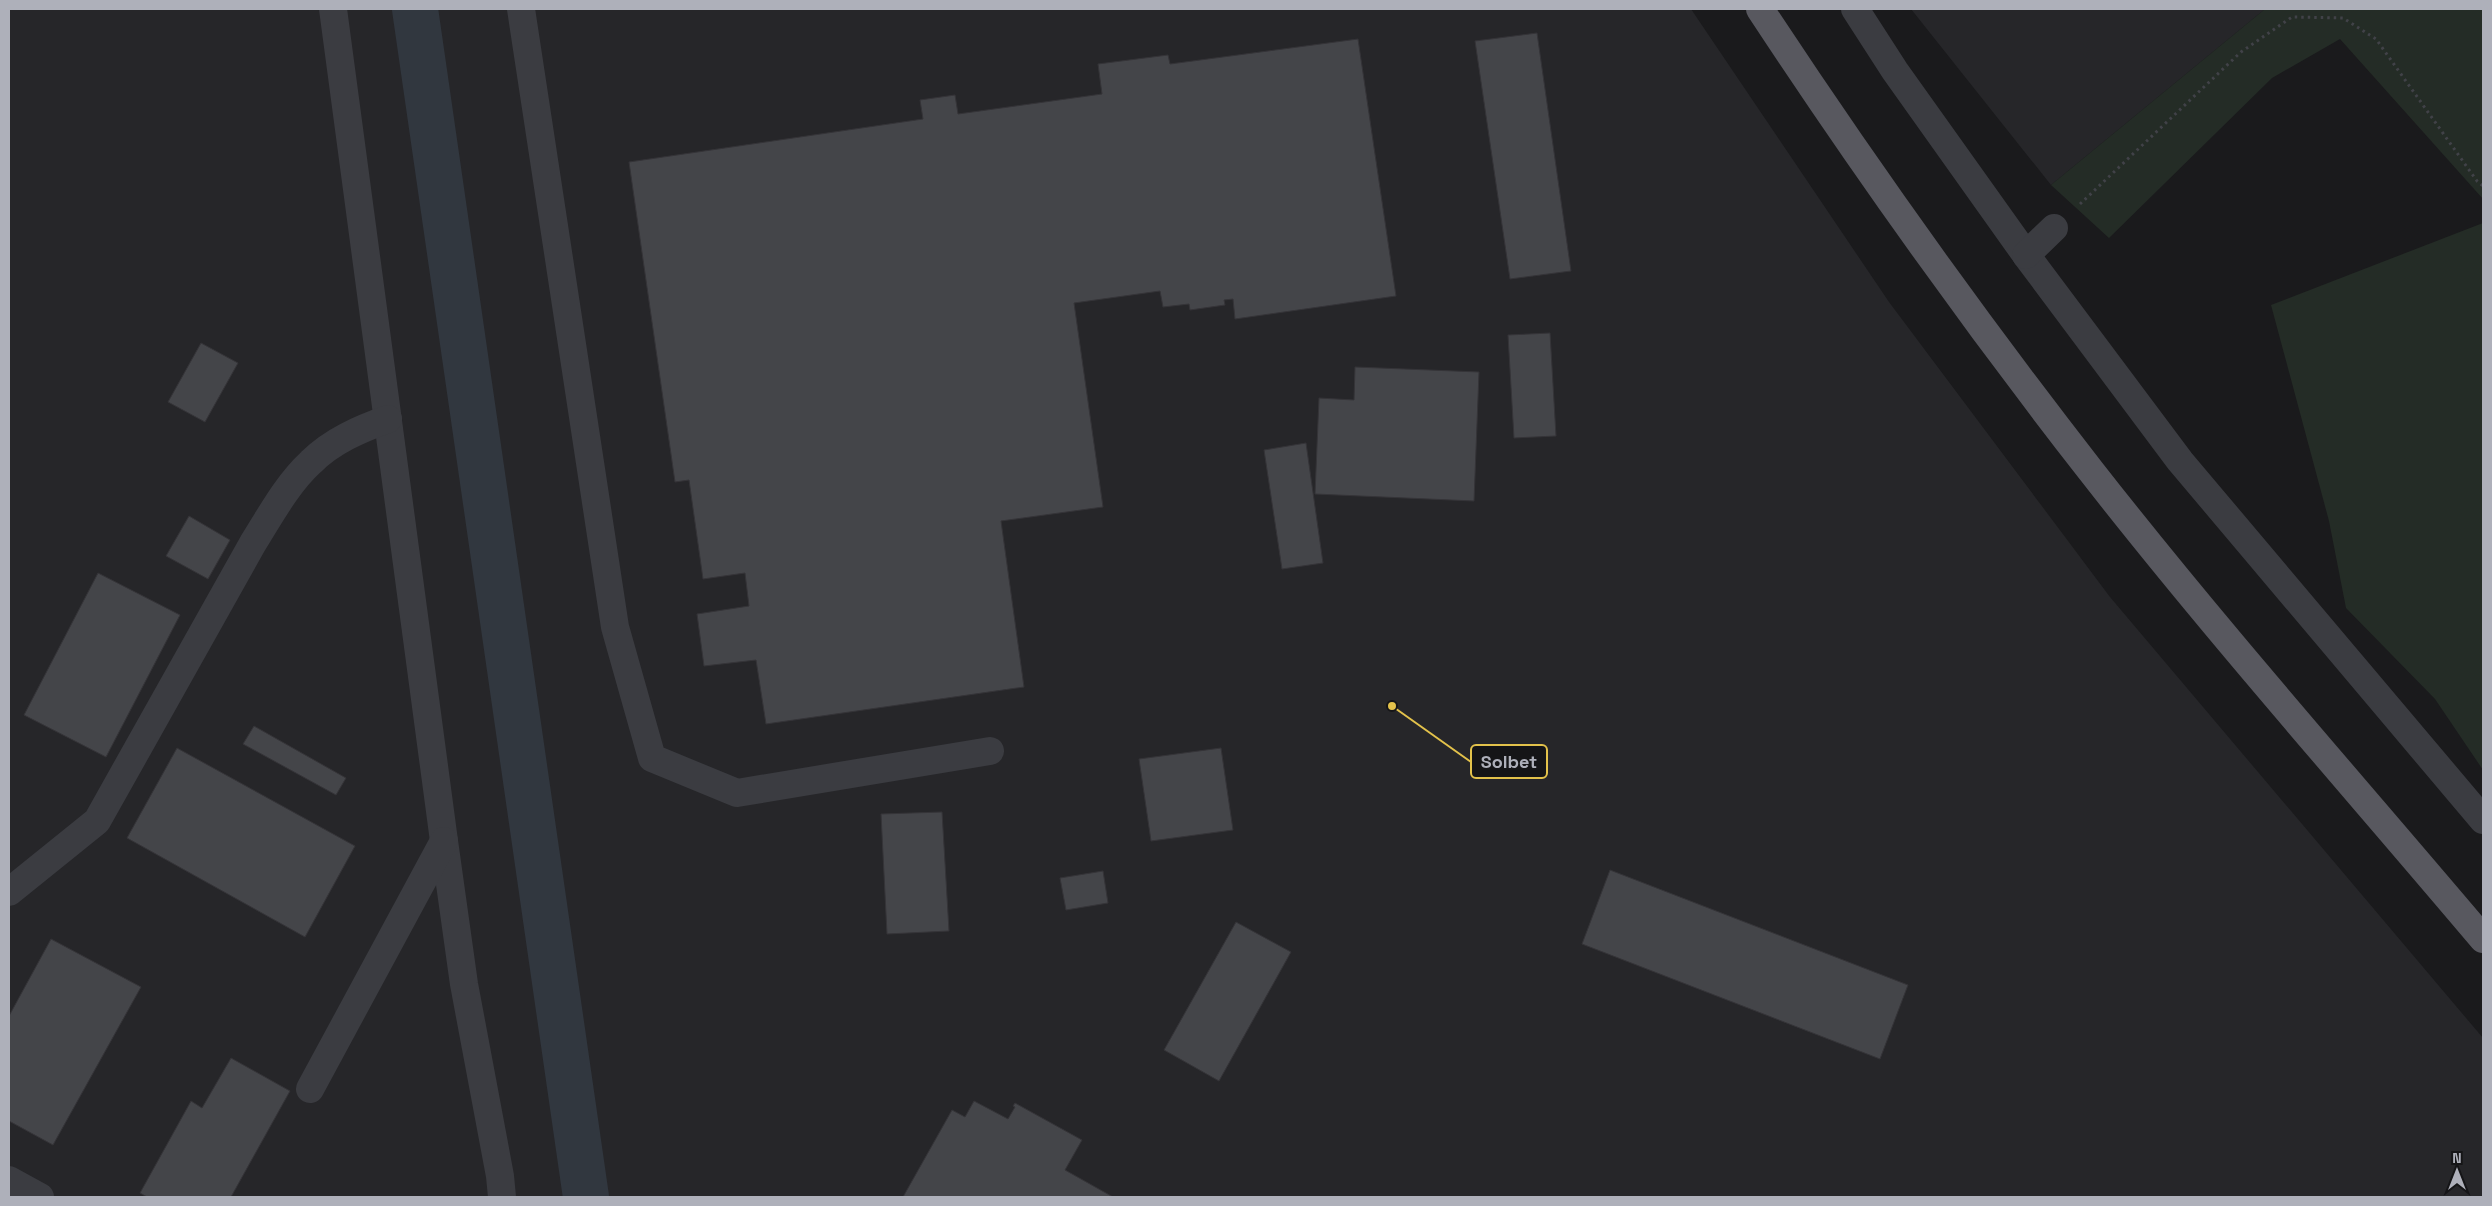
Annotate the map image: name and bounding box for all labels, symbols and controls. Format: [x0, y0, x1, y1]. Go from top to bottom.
callout: Solbet [1471, 745, 1547, 778]
text: Solbet [1481, 750, 1537, 773]
north arrow [2432, 1146, 2482, 1196]
text: N [2452, 1149, 2462, 1167]

